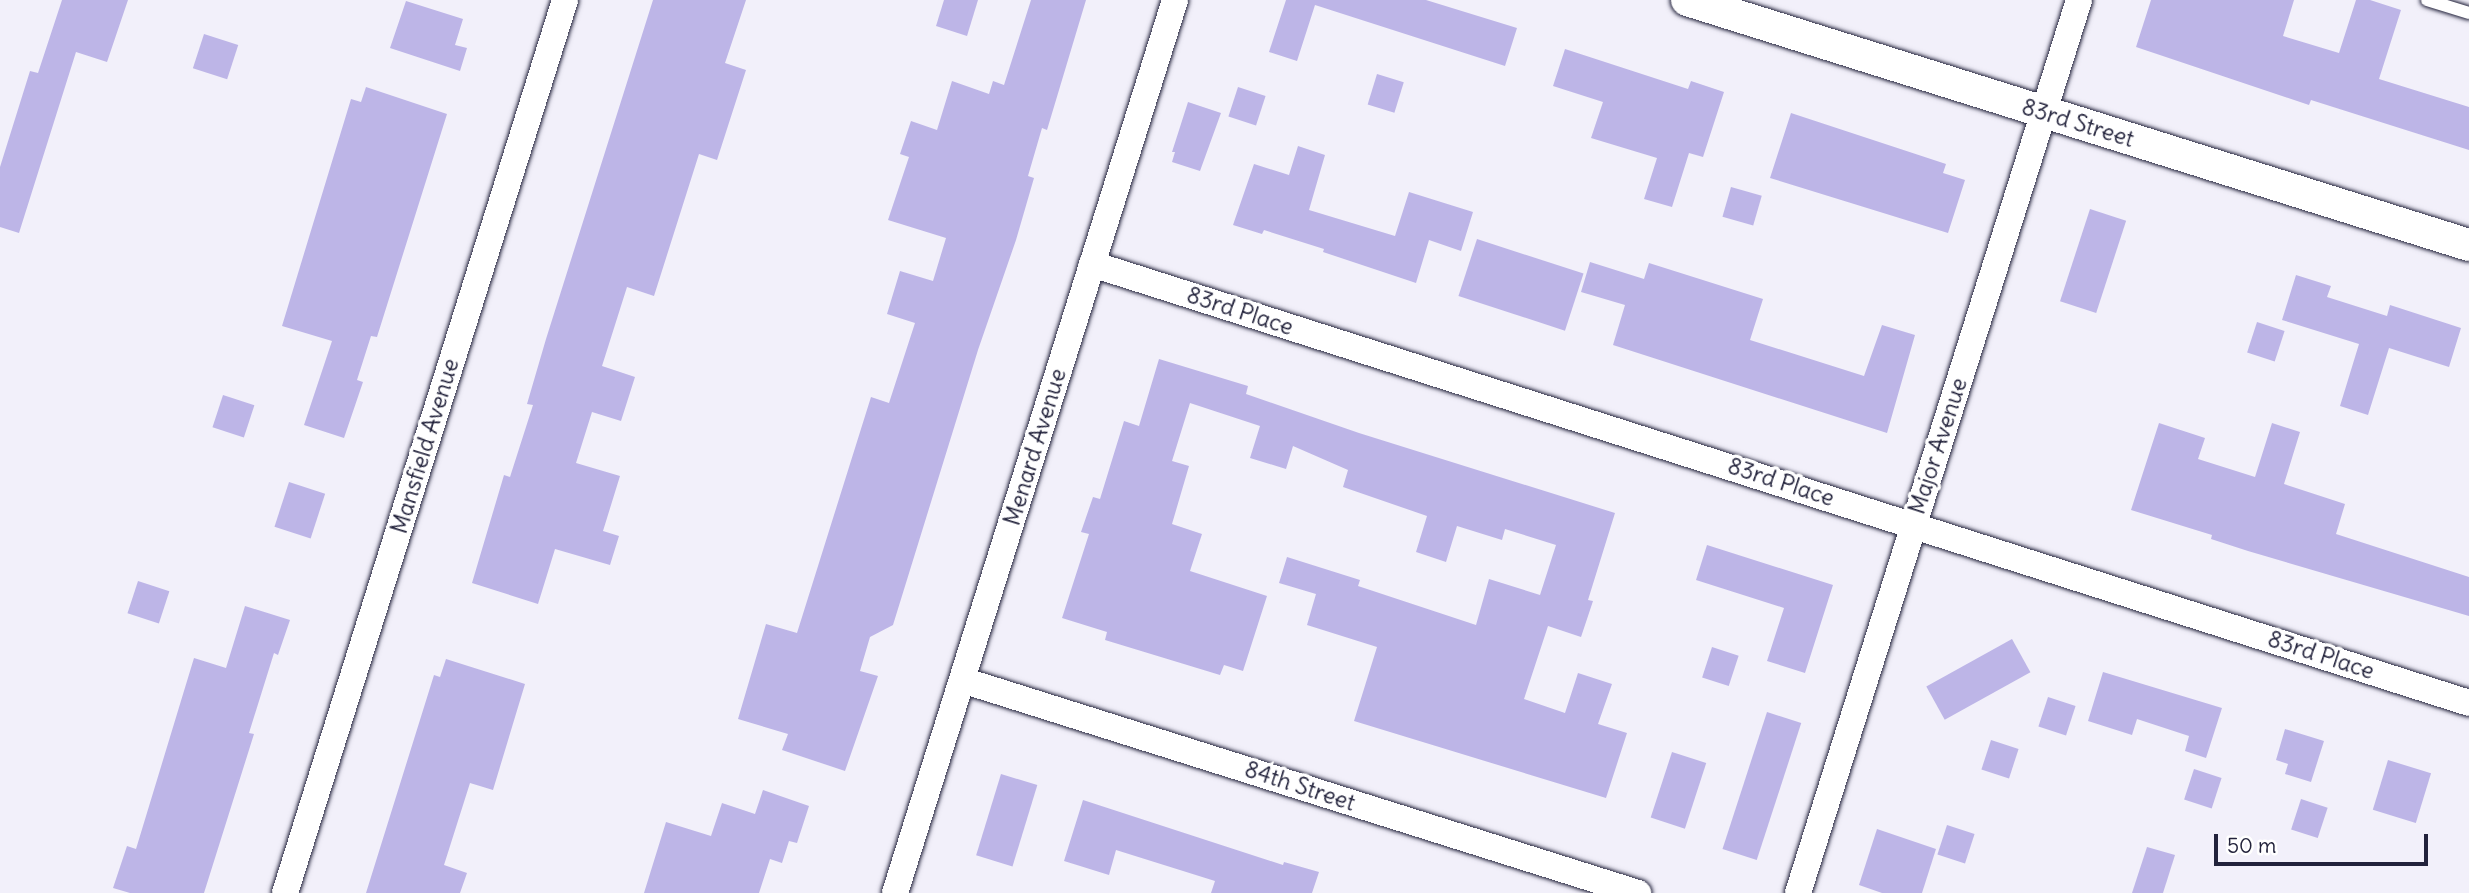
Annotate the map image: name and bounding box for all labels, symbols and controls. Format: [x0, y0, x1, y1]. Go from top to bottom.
street label: 83rd Street [2019, 93, 2137, 153]
street label: 83rd Place [1183, 281, 1297, 341]
street label: Mansfield Avenue [385, 355, 465, 537]
street label: Menard Avenue [998, 365, 1072, 529]
street label: Major Avenue [1903, 374, 1973, 518]
street label: 83rd Place [1724, 452, 1838, 512]
street label: 83rd Place [2264, 625, 2378, 685]
street label: 84th Street [1241, 755, 1359, 817]
scale bar [2217, 820, 2430, 864]
text: 50 m [2227, 832, 2276, 859]

